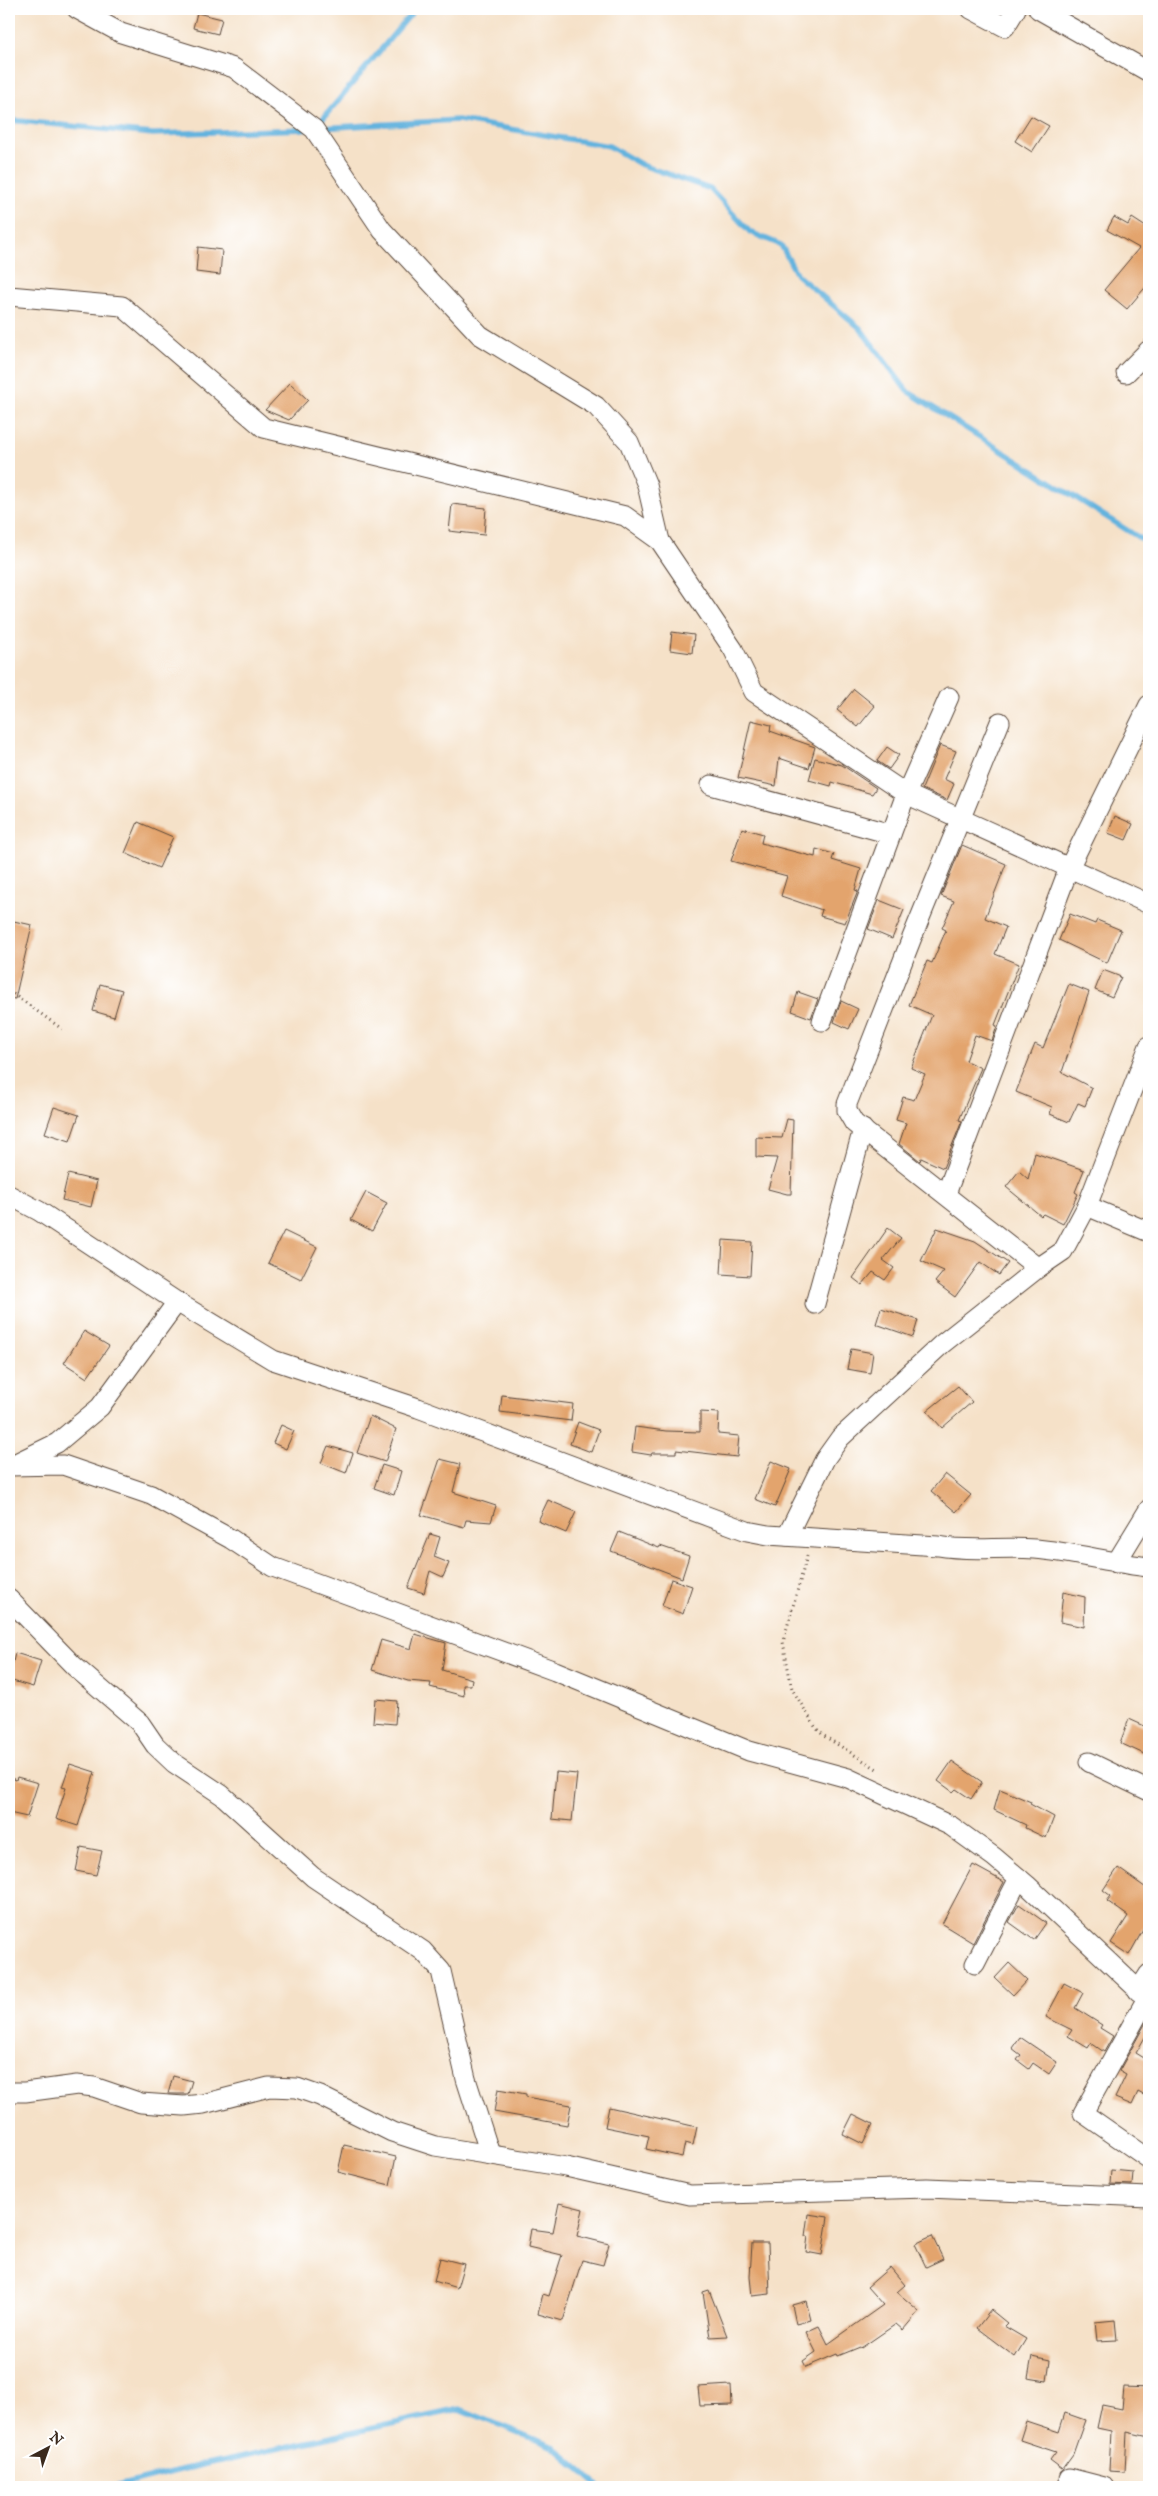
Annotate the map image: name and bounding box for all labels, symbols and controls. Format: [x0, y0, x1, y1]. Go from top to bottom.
north arrow [22, 2424, 72, 2474]
text: N [45, 2428, 66, 2450]

